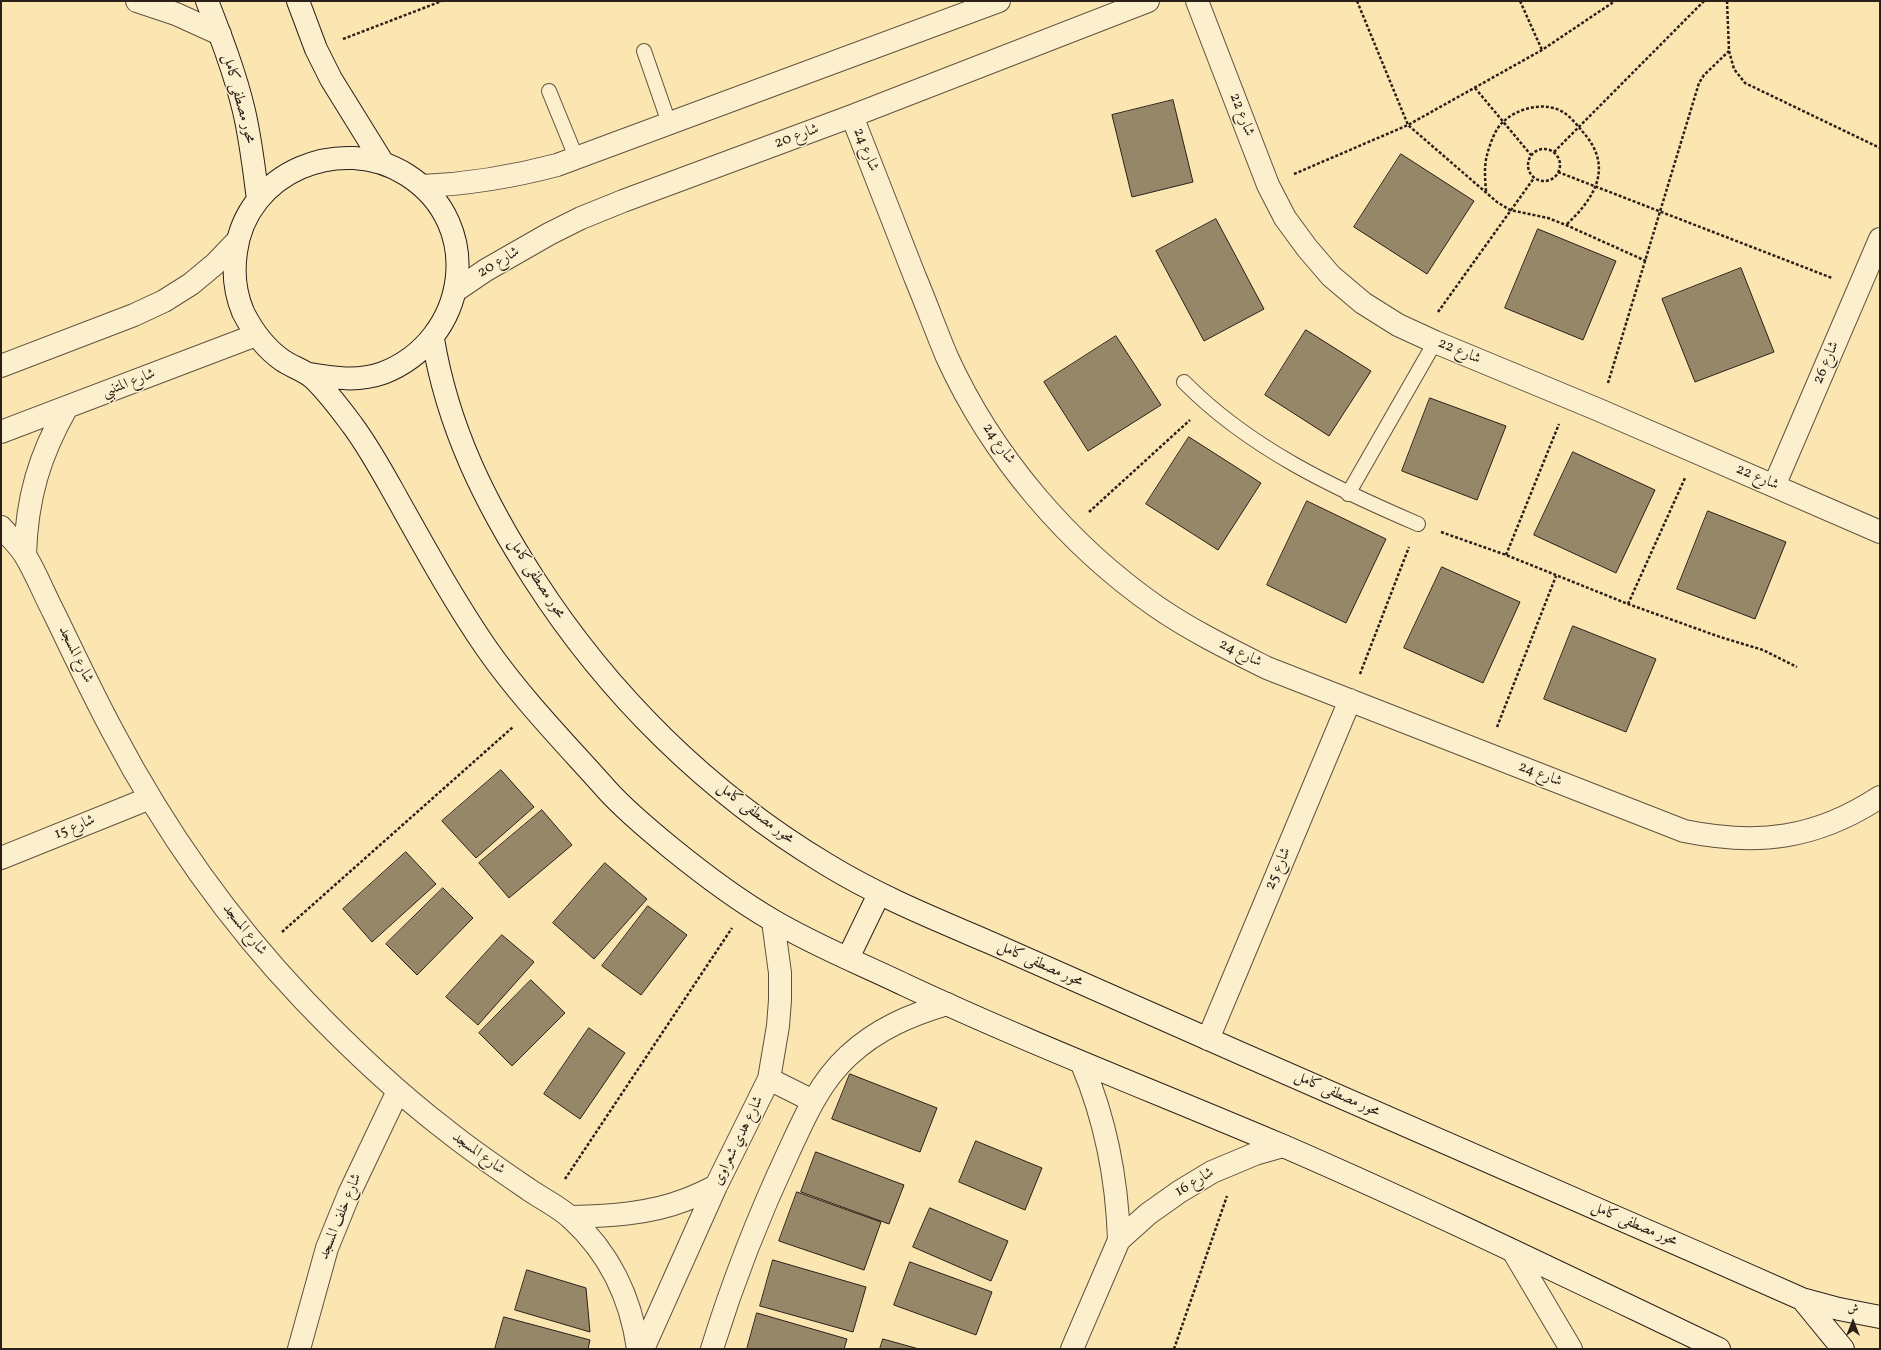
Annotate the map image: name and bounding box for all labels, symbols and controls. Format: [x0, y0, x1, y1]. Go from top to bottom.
street label: محور مصطفى كامل [217, 52, 259, 146]
street label: شارع 22 [1225, 91, 1257, 139]
street label: شارع 20 [772, 121, 822, 153]
street label: شارع 24 [848, 125, 882, 175]
street label: شارع 20 [475, 243, 523, 283]
street label: شارع 22 [1435, 335, 1483, 369]
street label: شارع 26 [1810, 339, 1844, 387]
street label: شارع المتنبي [100, 366, 158, 402]
street label: شارع 24 [978, 420, 1018, 468]
street label: شارع 22 [1733, 461, 1781, 495]
street label: محور مصطفى كامل [503, 536, 569, 622]
street label: شارع المسجد [53, 624, 97, 686]
street label: شارع 24 [1216, 636, 1264, 672]
street label: شارع 24 [1515, 758, 1565, 792]
street label: محور مصطفى كامل [713, 779, 797, 849]
street label: شارع 15 [52, 812, 98, 844]
street label: شارع 25 [1262, 845, 1296, 893]
street label: شارع المسجد [218, 901, 270, 959]
street label: محور مصطفى كامل [994, 938, 1086, 992]
street label: محور مصطفى كامل [1291, 1068, 1383, 1122]
street label: شارع هدي شعراوى [710, 1093, 768, 1189]
street label: شارع المسجد [448, 1129, 508, 1179]
street label: شارع 16 [1172, 1164, 1218, 1202]
street label: شارع خلف المسجد [316, 1171, 366, 1263]
street label: محور مصطفى كامل [1588, 1199, 1680, 1251]
north arrow [1833, 1302, 1873, 1342]
text: ش [1848, 1302, 1858, 1317]

